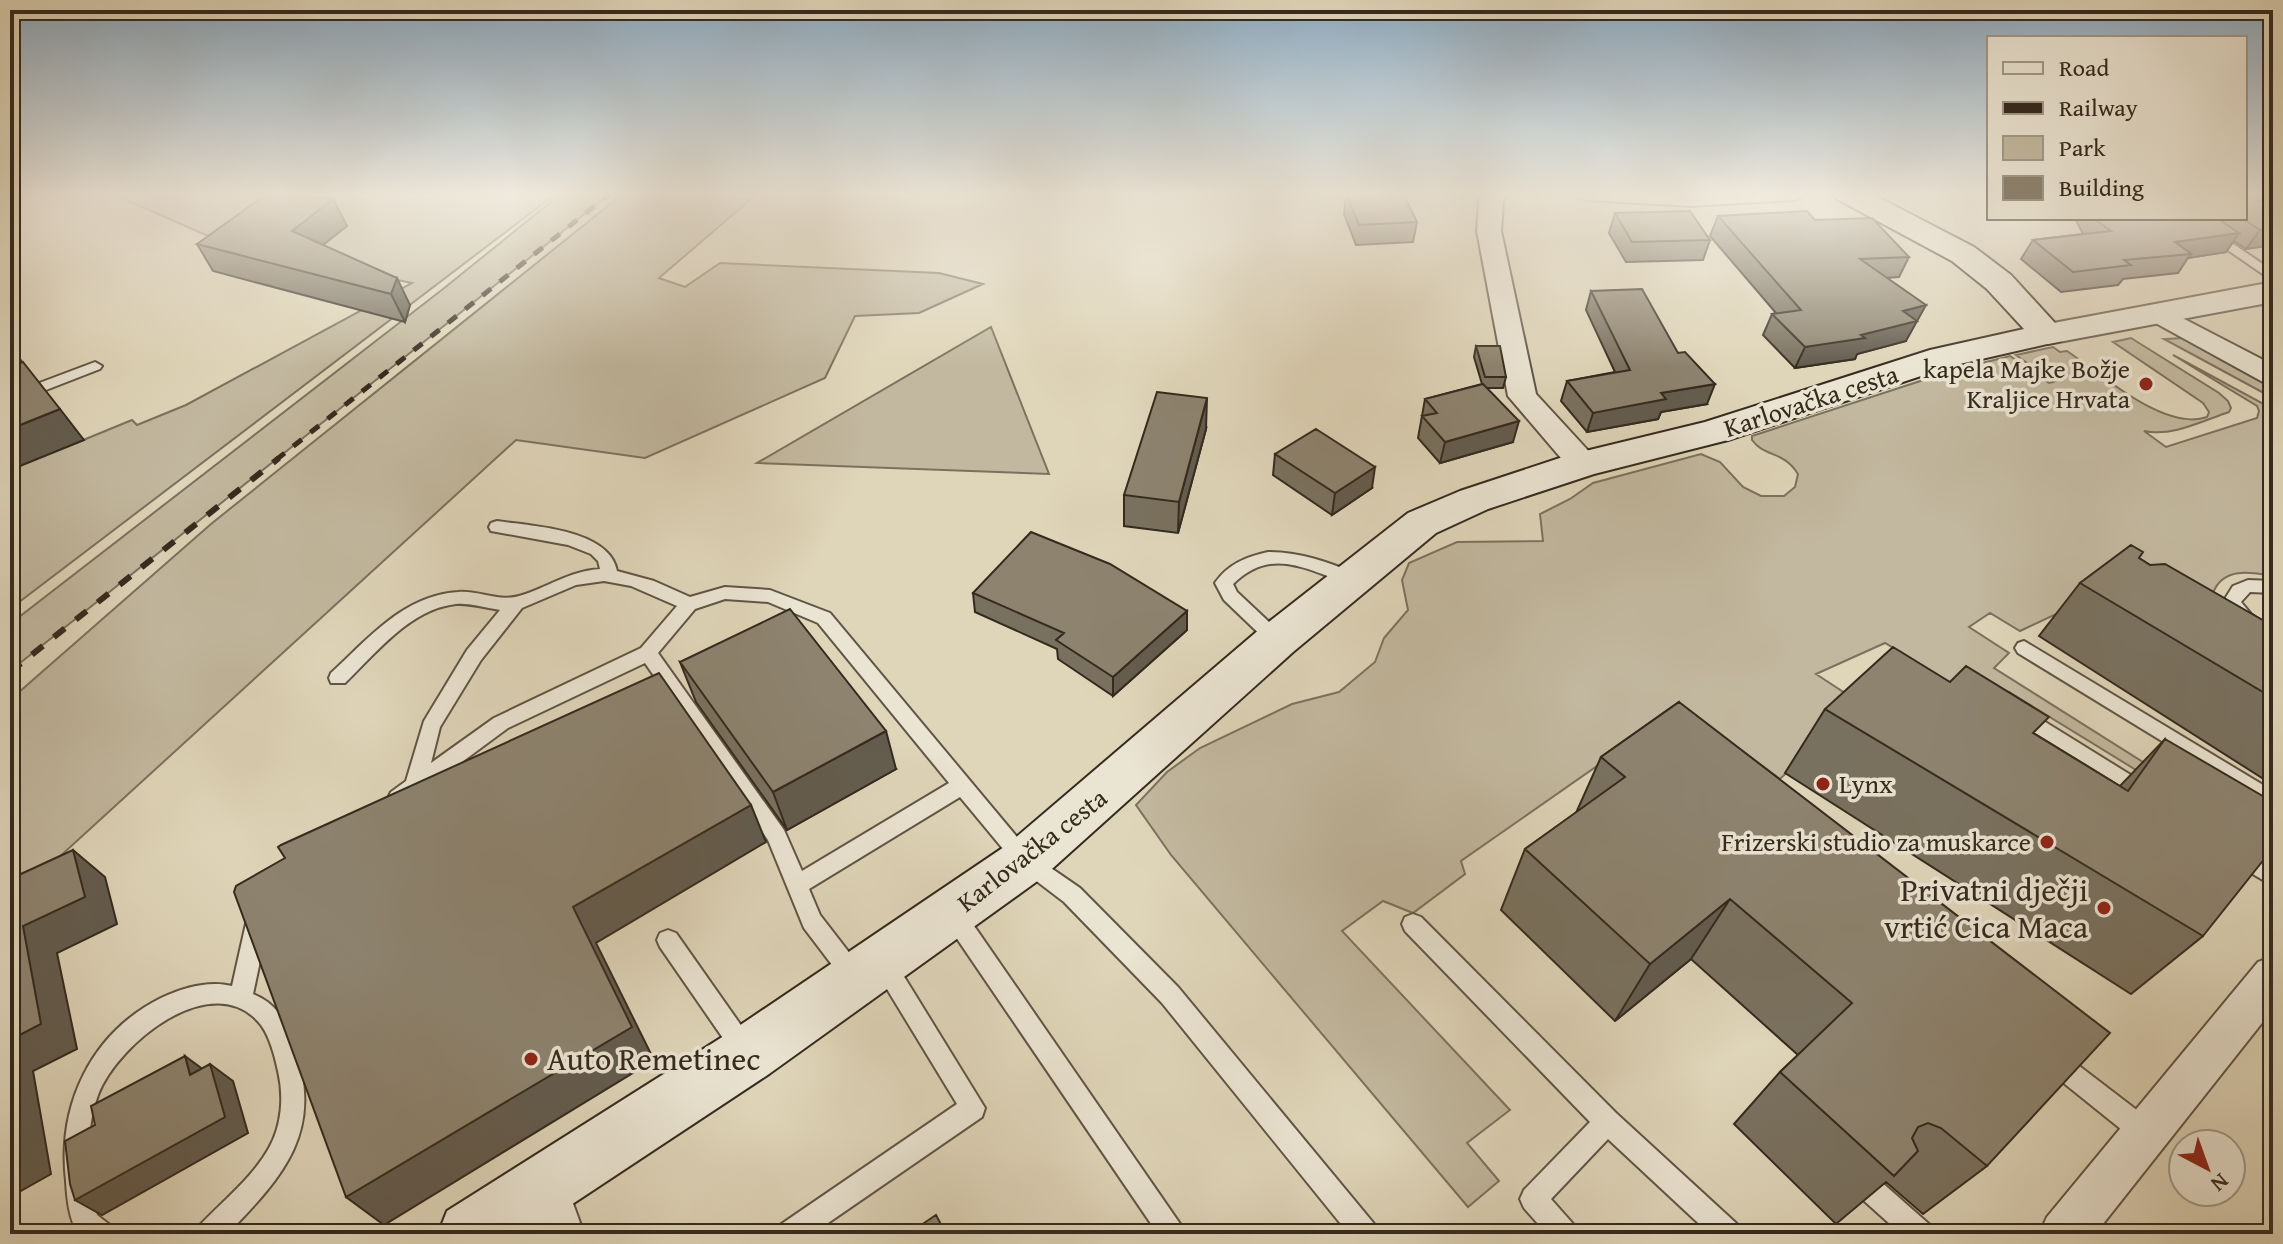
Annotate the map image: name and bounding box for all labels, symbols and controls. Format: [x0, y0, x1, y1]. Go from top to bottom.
legend [1987, 36, 2247, 220]
text: Road [2059, 50, 2109, 85]
text: Railway [2059, 90, 2138, 125]
text: Park [2059, 130, 2106, 165]
text: Building [2059, 170, 2144, 205]
place label: kapela Majke Božje Kraljice Hrvata [1923, 349, 2131, 418]
street label: Karlovačka cesta [1719, 354, 1904, 447]
marker: kapela Majke Božje Kraljice Hrvata [2137, 375, 2155, 393]
place label: Lynx [1839, 764, 1893, 803]
marker: Lynx [1814, 775, 1832, 793]
street label: Karlovačka cesta [948, 778, 1116, 921]
place label: Frizerski studio za muskarce [1721, 822, 2031, 861]
marker: Frizerski studio za muskarce [2038, 833, 2056, 851]
place label: Privatni dječji vrtić Cica Maca [1884, 866, 2088, 950]
marker: Privatni dječji vrtić Cica Maca [2095, 899, 2113, 917]
place label: Auto Remetinec [547, 1035, 760, 1082]
marker: Auto Remetinec [522, 1050, 540, 1068]
north arrow [2167, 1128, 2247, 1208]
text: N [2204, 1166, 2236, 1200]

